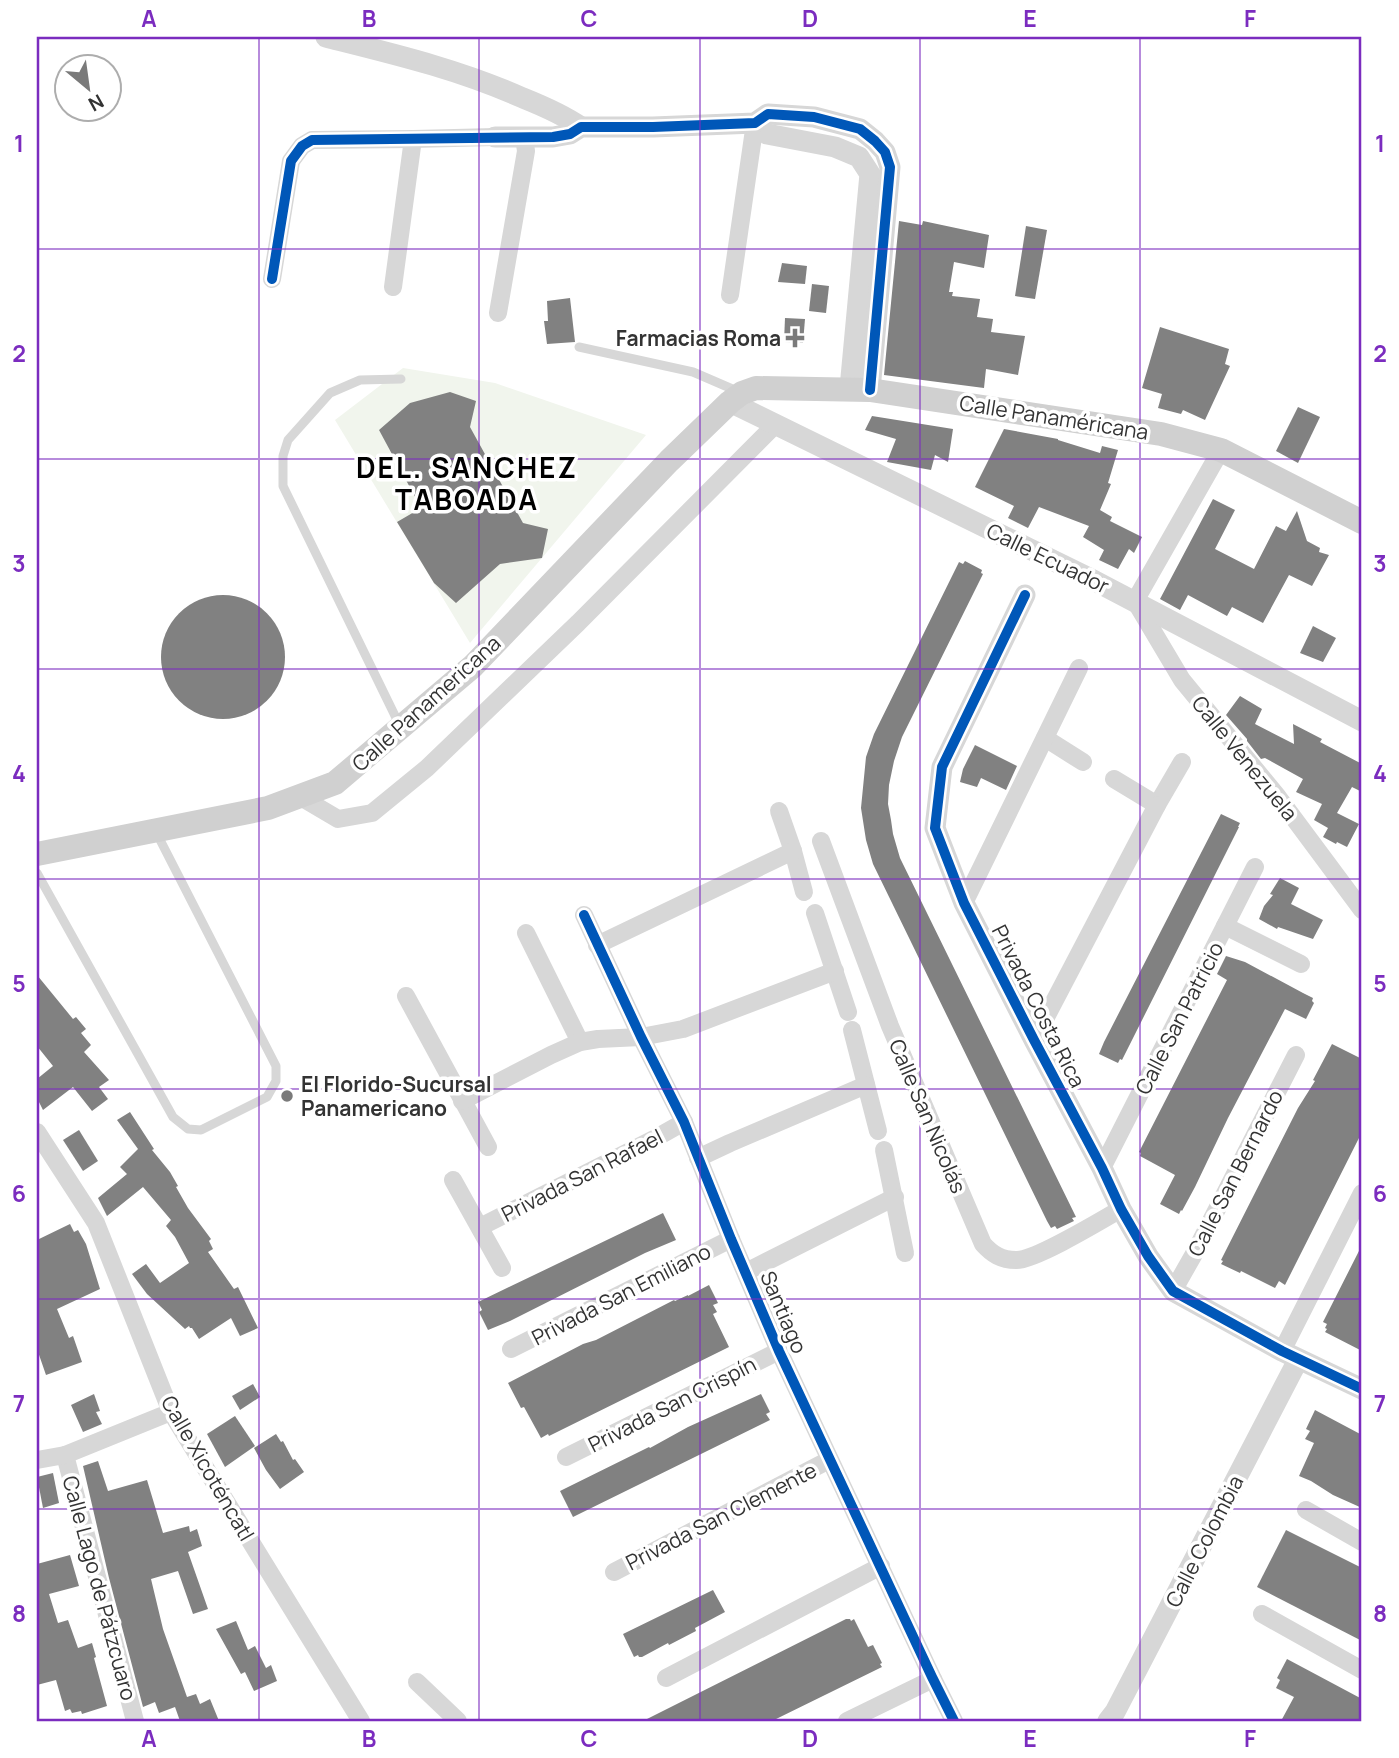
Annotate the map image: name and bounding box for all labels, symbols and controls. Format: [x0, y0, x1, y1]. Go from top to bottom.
text: A [141, 2, 157, 34]
text: B [362, 2, 376, 34]
text: C [581, 2, 598, 34]
text: D [802, 2, 818, 34]
text: E [1023, 2, 1037, 34]
text: F [1244, 2, 1256, 34]
north arrow [52, 52, 122, 122]
text: N [84, 88, 109, 118]
text: 1 [14, 127, 24, 159]
text: 1 [1375, 127, 1385, 159]
place label: Farmacias Roma [616, 324, 781, 352]
marker: Farmacias Roma [787, 330, 803, 346]
text: 2 [12, 337, 26, 369]
text: 2 [1373, 337, 1387, 369]
street label: Calle Panaméricana [958, 388, 1150, 446]
district label: DEL. SANCHEZ TABOADA [356, 448, 578, 518]
street label: Calle Ecuador [982, 516, 1114, 600]
text: 3 [12, 547, 26, 579]
text: 3 [1373, 547, 1387, 579]
street label: Calle Panamericana [346, 629, 506, 777]
street label: Calle Venezuela [1186, 690, 1304, 826]
text: 4 [12, 757, 26, 789]
text: 4 [1373, 757, 1387, 789]
street label: Privada Costa Rica [986, 920, 1092, 1092]
street label: Calle San Patricio [1128, 937, 1230, 1099]
text: 5 [12, 967, 26, 999]
text: 5 [1373, 967, 1387, 999]
street label: Calle San Nicolás [883, 1035, 973, 1197]
place label: El Florido-Sucursal Panamericano [301, 1070, 492, 1122]
street label: Calle San Bernardo [1181, 1085, 1289, 1261]
marker: El Florido-Sucursal Panamericano [279, 1088, 295, 1104]
street label: Privada San Rafael [497, 1122, 667, 1228]
text: 6 [12, 1177, 26, 1209]
text: 6 [1373, 1177, 1387, 1209]
street label: Privada San Emiliano [527, 1237, 715, 1351]
street label: Santiago [754, 1267, 814, 1357]
street label: Privada San Crispín [583, 1350, 761, 1458]
text: 7 [13, 1387, 25, 1419]
text: 7 [1374, 1387, 1386, 1419]
street label: Calle Xicoténcatl [155, 1390, 261, 1546]
street label: Privada San Clemente [621, 1456, 821, 1576]
street label: Calle Colombia [1159, 1470, 1249, 1612]
street label: Calle Lago de Pátzcuaro [57, 1473, 143, 1703]
text: 8 [12, 1597, 26, 1629]
text: 8 [1373, 1597, 1387, 1629]
text: A [141, 1722, 157, 1754]
text: B [362, 1722, 376, 1754]
text: C [581, 1722, 598, 1754]
text: D [802, 1722, 818, 1754]
text: E [1023, 1722, 1037, 1754]
text: F [1244, 1722, 1256, 1754]

